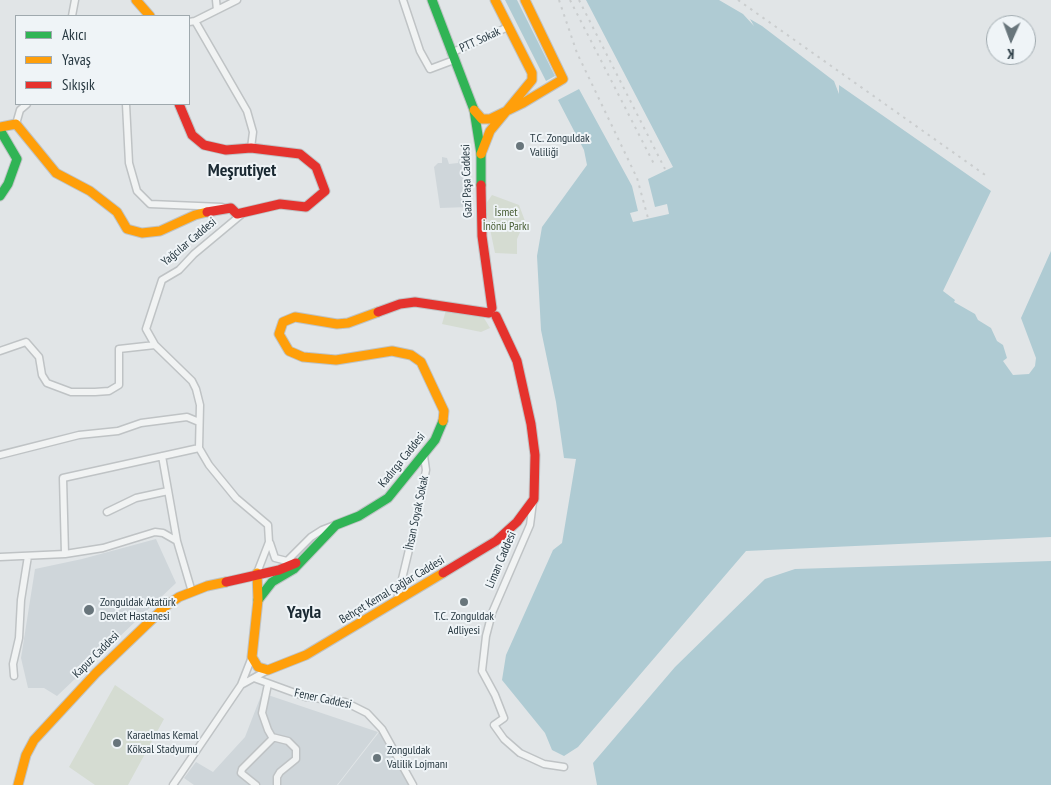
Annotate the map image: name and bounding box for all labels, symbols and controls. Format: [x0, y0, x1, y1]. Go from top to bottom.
legend [15, 15, 190, 105]
north arrow [986, 15, 1036, 65]
street label: PTT Sokak [457, 24, 503, 56]
text: Akıcı [62, 25, 87, 44]
text: K [1007, 45, 1014, 63]
text: Yavaş [62, 50, 91, 69]
text: Sıkışık [62, 75, 95, 94]
place label: T.C. Zonguldak Valiliği [530, 132, 590, 160]
marker: T.C. Zonguldak Valiliği [514, 140, 526, 152]
street label: Gazi Paşa Caddesi [459, 144, 475, 218]
district label: Meşrutiyet [208, 160, 276, 182]
park label: İsmet İnönü Parkı [483, 206, 529, 234]
street label: Yağcılar Caddesi [159, 215, 219, 269]
street label: Kadırga Caddesi [376, 430, 428, 490]
street label: İhsan Soyak Sokak [402, 474, 432, 552]
street label: Liman Caddesi [483, 529, 519, 591]
street label: Behçet Kemal Çağlar Caddesi [337, 553, 447, 627]
place label: Zonguldak Atatürk Devlet Hastanesi [100, 596, 176, 624]
marker: T.C. Zonguldak Adliyesi [458, 596, 470, 608]
district label: Yayla [287, 602, 321, 624]
marker: Zonguldak Atatürk Devlet Hastanesi [82, 603, 96, 617]
place label: T.C. Zonguldak Adliyesi [434, 610, 494, 638]
street label: Kapuz Caddesi [70, 629, 122, 681]
street label: Fener Caddesi [293, 686, 353, 712]
place label: Karaelmas Kemal Köksal Stadyumu [127, 729, 198, 757]
marker: Karaelmas Kemal Köksal Stadyumu [111, 737, 123, 749]
place label: Zonguldak Valilik Lojmanı [387, 744, 448, 772]
marker: Zonguldak Valilik Lojmanı [371, 752, 383, 764]

